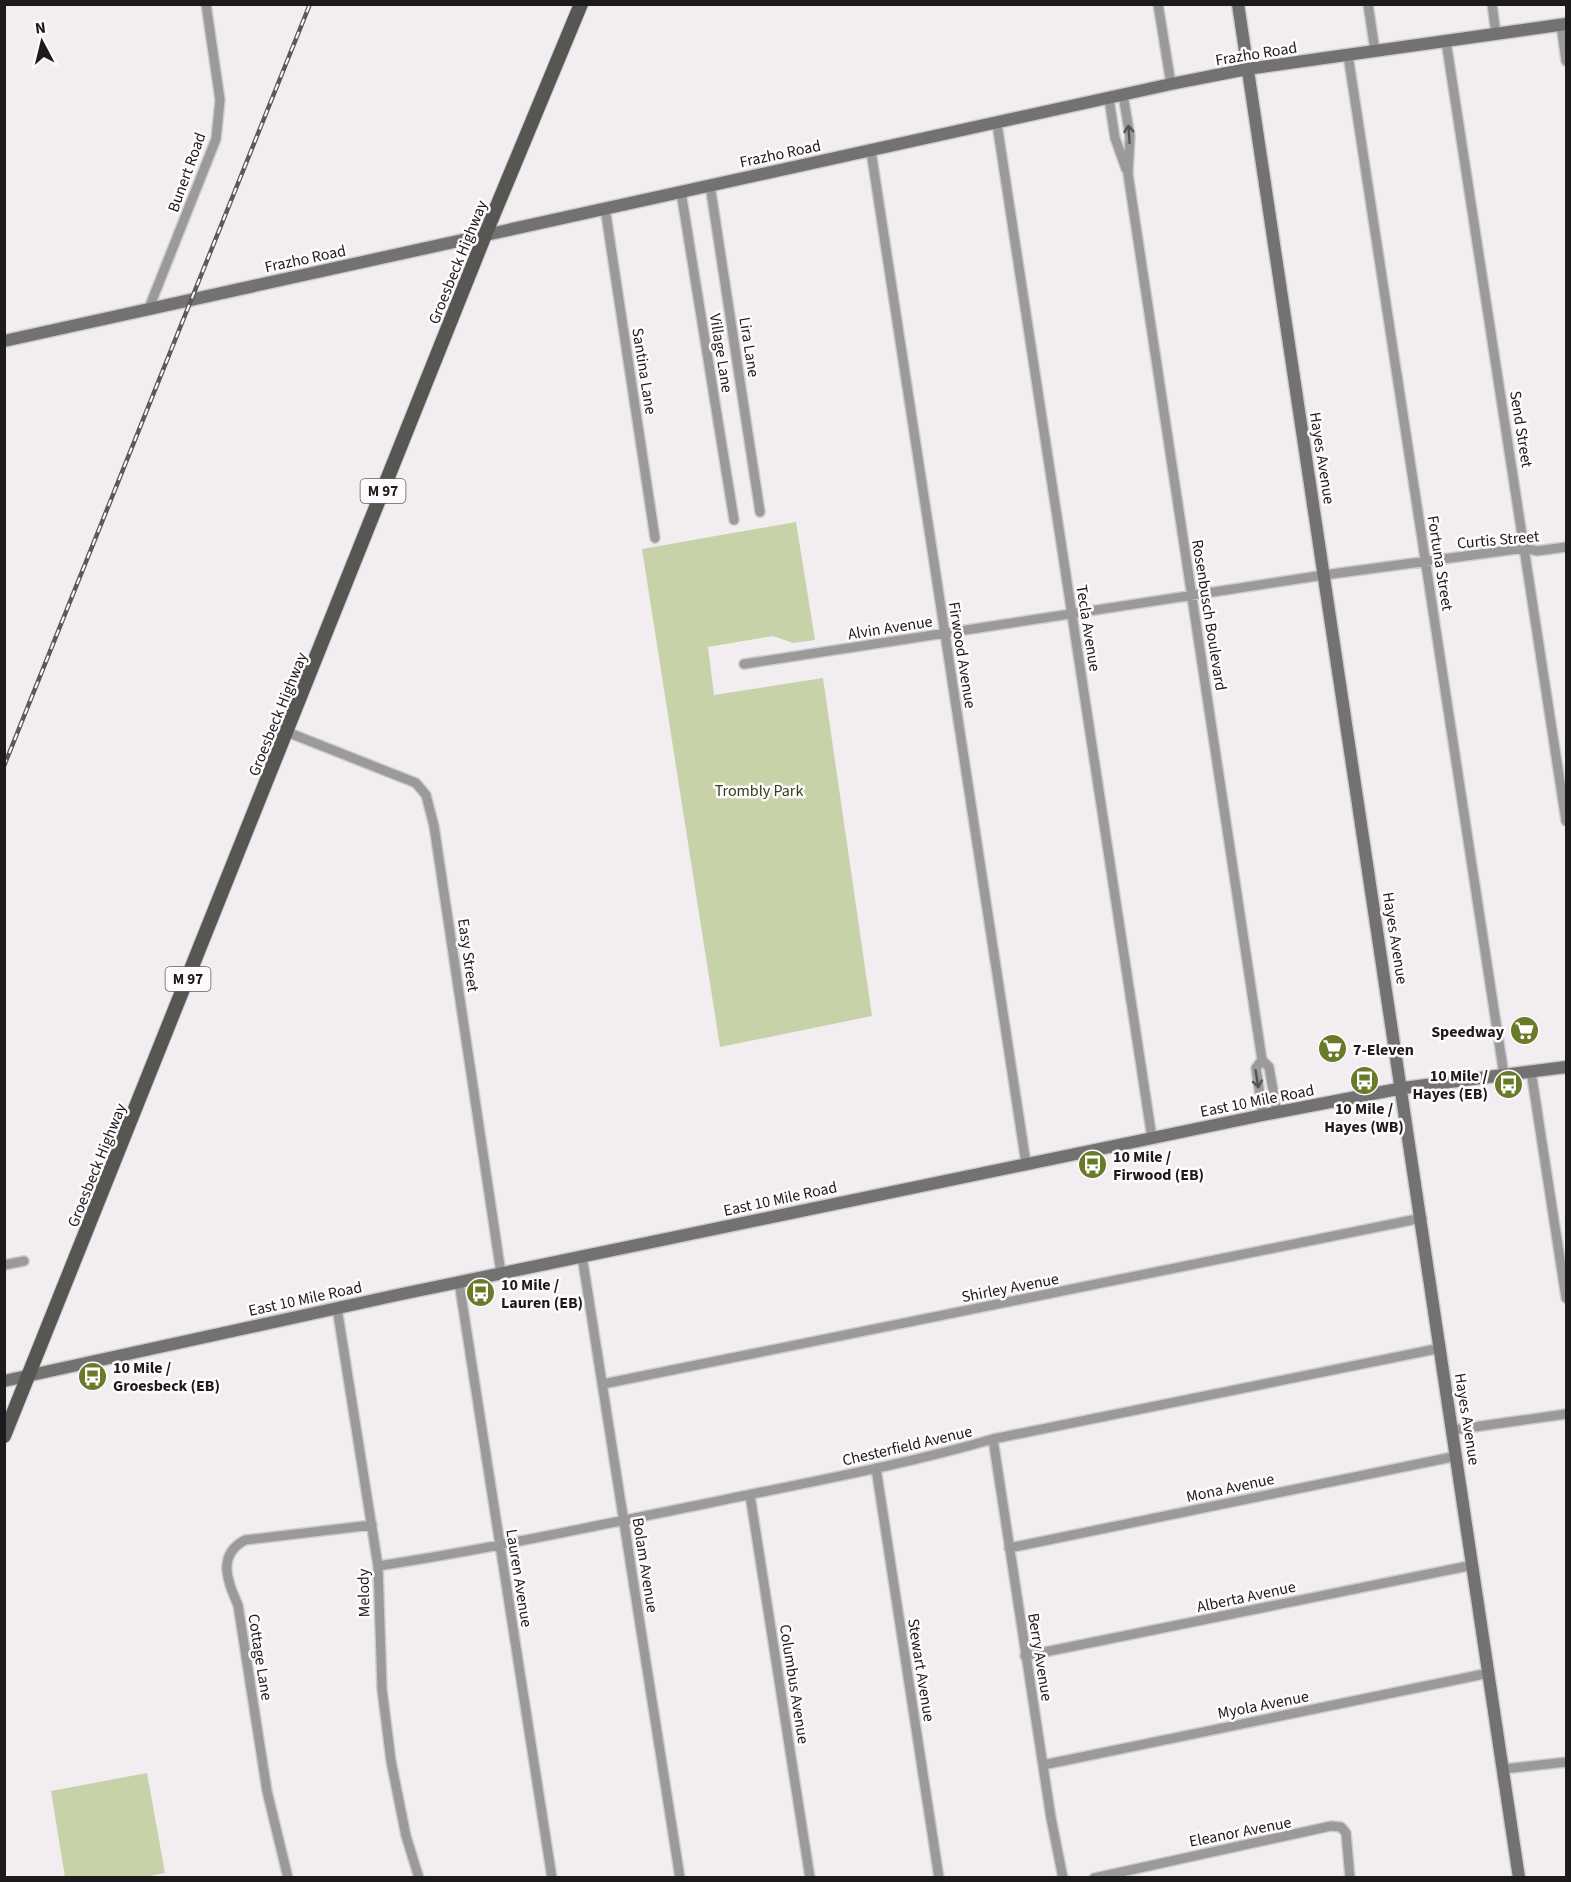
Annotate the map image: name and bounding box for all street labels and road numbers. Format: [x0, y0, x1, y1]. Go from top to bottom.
street label: Frazho Road [1214, 37, 1299, 71]
street label: Bunert Road [162, 129, 212, 215]
street label: Frazho Road [738, 135, 823, 173]
street label: Groesbeck Highway [423, 197, 493, 328]
street label: Frazho Road [263, 240, 348, 278]
street label: Village Lane [704, 312, 738, 394]
street label: Lira Lane [733, 315, 765, 379]
street label: Santina Lane [626, 326, 662, 416]
street label: Send Street [1504, 389, 1538, 470]
street label: Hayes Avenue [1304, 410, 1340, 506]
road number: M 97 [360, 479, 406, 503]
street label: Fortuna Street [1422, 514, 1458, 613]
street label: Curtis Street [1456, 525, 1541, 555]
street label: Rosenbusch Boulevard [1186, 538, 1232, 692]
street label: Tecla Avenue [1070, 583, 1106, 673]
street label: Firwood Avenue [943, 600, 981, 710]
street label: Alvin Avenue [846, 610, 934, 646]
street label: Groesbeck Highway [243, 649, 313, 780]
street label: Hayes Avenue [1377, 890, 1413, 986]
street label: Easy Street [452, 917, 484, 994]
road number: M 97 [166, 967, 210, 991]
street label: East 10 Mile Road [1198, 1079, 1316, 1123]
street label: Groesbeck Highway [62, 1100, 132, 1231]
street label: East 10 Mile Road [721, 1176, 839, 1222]
street label: Shirley Avenue [960, 1268, 1061, 1308]
street label: East 10 Mile Road [246, 1276, 364, 1322]
street label: Hayes Avenue [1449, 1371, 1485, 1467]
street label: Chesterfield Avenue [840, 1420, 974, 1472]
street label: Mona Avenue [1184, 1468, 1276, 1508]
street label: Bolam Avenue [627, 1516, 663, 1614]
street label: Lauren Avenue [500, 1527, 538, 1629]
street label: Melody [353, 1568, 375, 1618]
street label: Alberta Avenue [1195, 1576, 1298, 1618]
street label: Cottage Lane [242, 1612, 278, 1702]
street label: Berry Avenue [1022, 1612, 1058, 1703]
street label: Stewart Avenue [902, 1617, 940, 1723]
street label: Columbus Avenue [774, 1623, 814, 1746]
street label: Myola Avenue [1216, 1685, 1311, 1725]
street label: Eleanor Avenue [1187, 1811, 1293, 1853]

